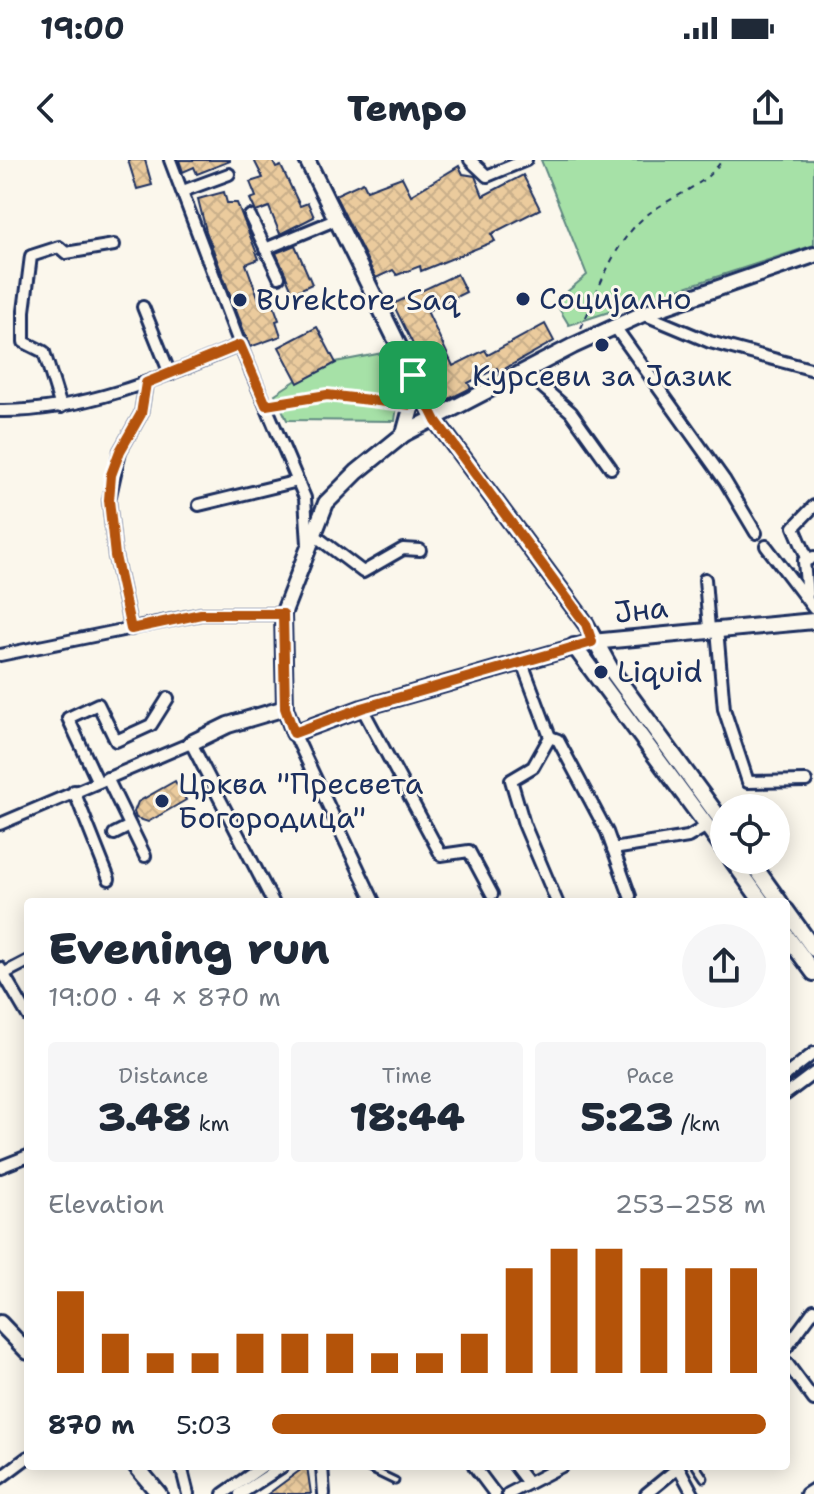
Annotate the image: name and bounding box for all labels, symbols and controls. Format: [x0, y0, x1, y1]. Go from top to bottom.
text: 19:00 [40, 8, 125, 49]
text: Tempo [347, 84, 467, 133]
icon: back [24, 86, 68, 130]
icon: share [746, 86, 790, 130]
place label: Социјално [539, 278, 692, 319]
place label: Burektore Saq [256, 279, 461, 320]
marker: Социјално [514, 290, 532, 308]
marker: Burektore Saq [231, 291, 249, 309]
marker: Курсеви за Јазик [593, 336, 611, 354]
pin [379, 341, 447, 409]
icon: arrive [391, 353, 435, 397]
place label: Курсеви за Јазик [472, 355, 732, 396]
street label: Јна [612, 586, 670, 633]
place label: Liquid [617, 651, 703, 692]
marker: Liquid [592, 663, 610, 681]
place label: Црква "Пресвета Богородица" [178, 763, 424, 838]
marker: Црква "Пресвета Богородица" [153, 792, 171, 810]
map controls [710, 794, 790, 874]
button: locate [710, 794, 790, 874]
text: Evening run [48, 919, 330, 978]
button: share [682, 924, 766, 1008]
text: 19:00 · 4 × 870 m [48, 979, 281, 1014]
text: Distance [119, 1061, 209, 1090]
text: Time [382, 1061, 432, 1090]
text: Pace [626, 1061, 675, 1090]
text: 3.48 [98, 1090, 191, 1144]
text: 18:44 [349, 1090, 465, 1144]
text: 5:23 [580, 1090, 673, 1144]
text: km [191, 1109, 230, 1138]
text: /km [673, 1109, 720, 1138]
text: Elevation [48, 1186, 164, 1221]
text: 253–258 m [615, 1186, 766, 1221]
text: 870 m [48, 1407, 135, 1442]
text: 5:03 [176, 1407, 232, 1442]

